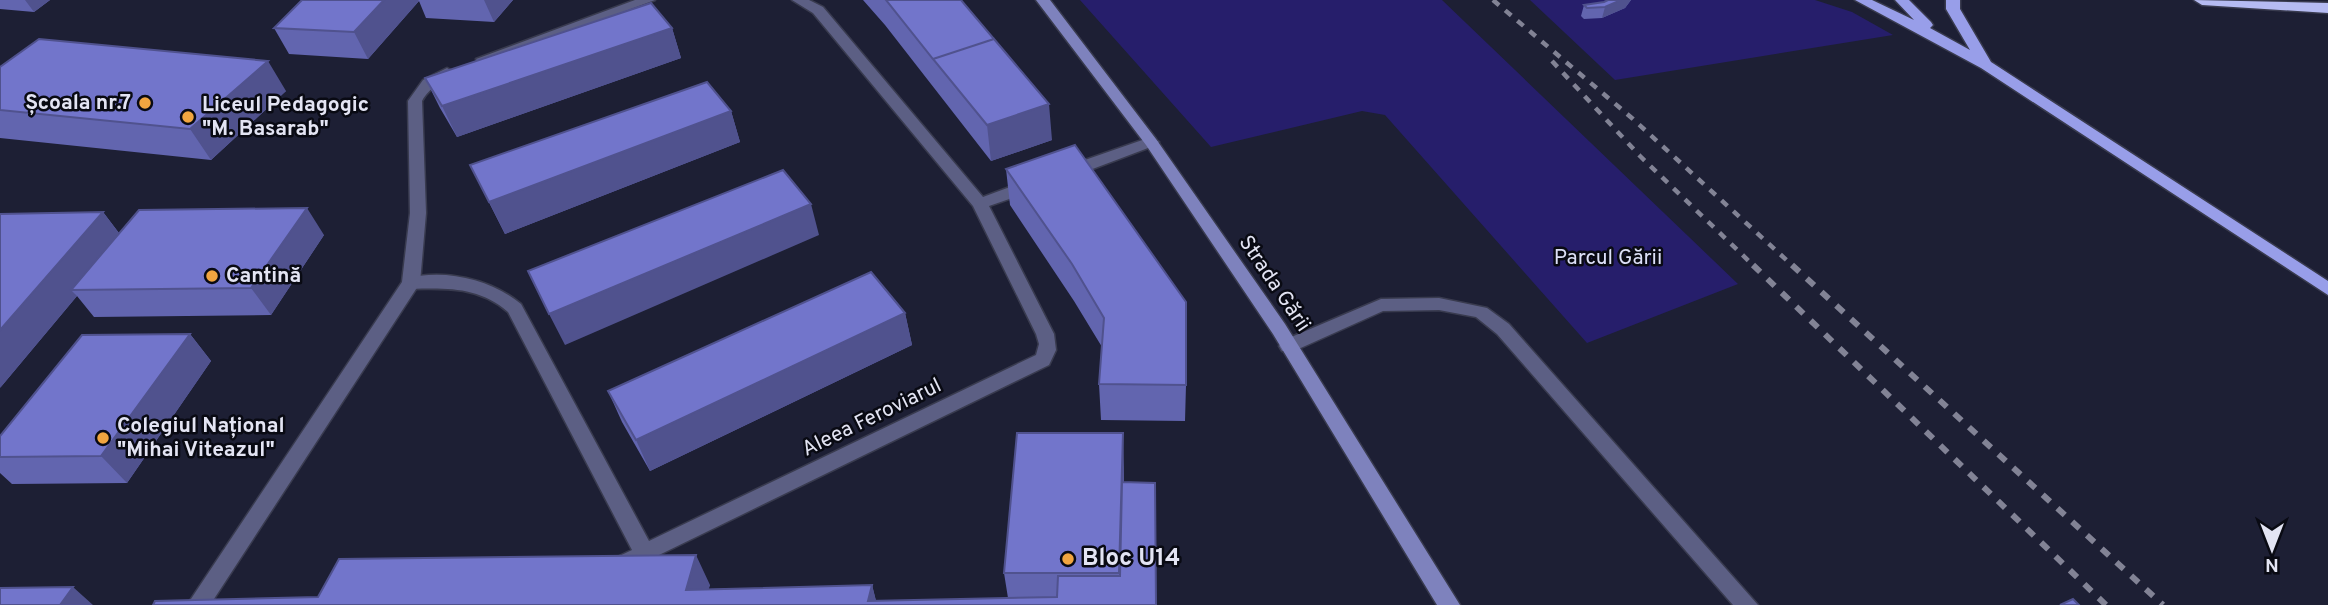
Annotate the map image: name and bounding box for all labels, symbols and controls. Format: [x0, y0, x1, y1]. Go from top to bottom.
place label: Școala nr.7 [25, 90, 131, 117]
place label: Liceul Pedagogic "M. Basarab" [202, 92, 369, 143]
marker: Școala nr.7 [137, 95, 153, 111]
marker: Liceul Pedagogic "M. Basarab" [180, 109, 196, 125]
street label: Strada Gării [1232, 231, 1316, 337]
park label: Parcul Gării [1554, 245, 1662, 272]
place label: Cantină [226, 263, 301, 290]
marker: Cantină [204, 268, 220, 284]
street label: Aleea Feroviarul [798, 373, 946, 463]
place label: Colegiul Național "Mihai Viteazul" [117, 413, 285, 464]
marker: Colegiul Național "Mihai Viteazul" [95, 430, 111, 446]
north arrow [2237, 514, 2307, 584]
place label: Bloc U14 [1082, 544, 1180, 574]
marker: Bloc U14 [1060, 551, 1076, 567]
text: N [2265, 552, 2279, 576]

